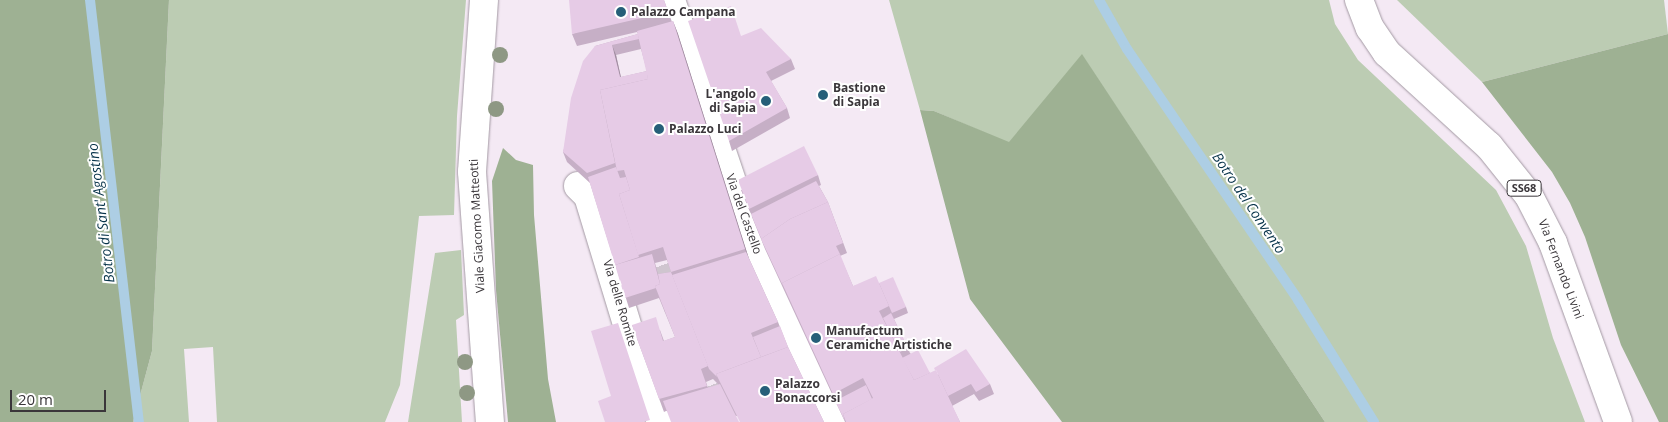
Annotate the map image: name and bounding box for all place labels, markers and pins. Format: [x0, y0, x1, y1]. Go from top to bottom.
place label: Palazzo Campana [631, 5, 736, 19]
marker: Palazzo Campana [615, 6, 627, 18]
place label: Bastione di Sapia [833, 81, 886, 109]
place label: L'angolo di Sapia [706, 87, 756, 115]
marker: Bastione di Sapia [817, 89, 829, 101]
marker: L'angolo di Sapia [760, 95, 772, 107]
place label: Palazzo Luci [669, 122, 741, 136]
marker: Palazzo Luci [653, 123, 665, 135]
place label: Manufactum Ceramiche Artistiche [826, 324, 952, 352]
marker: Manufactum Ceramiche Artistiche [810, 332, 822, 344]
place label: Palazzo Bonaccorsi [775, 377, 840, 405]
marker: Palazzo Bonaccorsi [759, 385, 771, 397]

